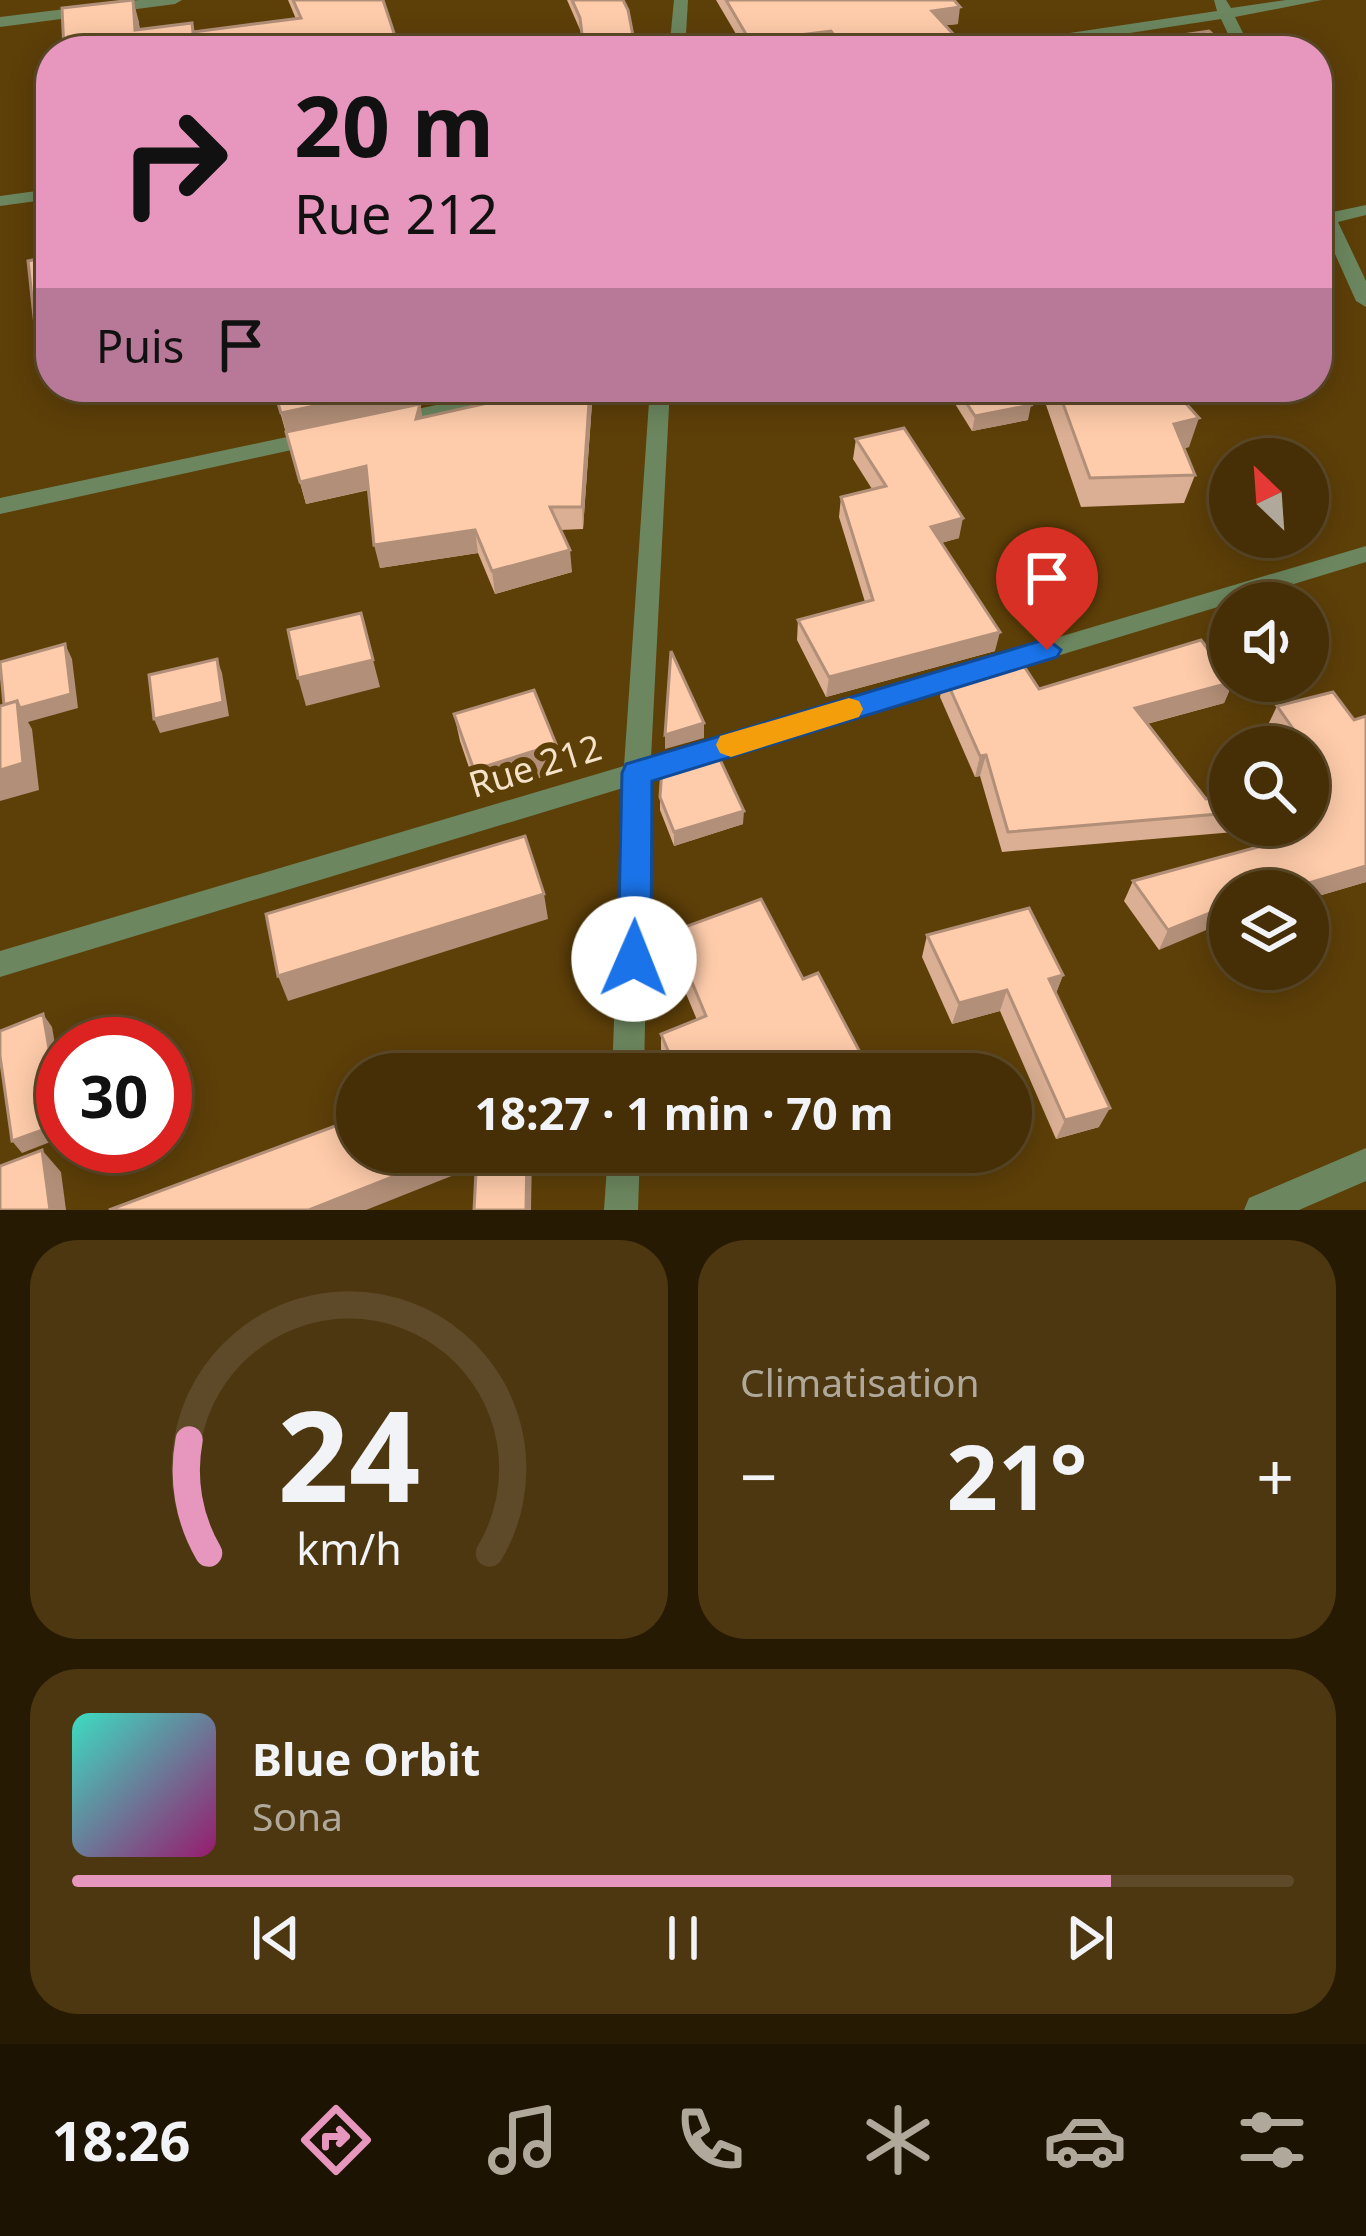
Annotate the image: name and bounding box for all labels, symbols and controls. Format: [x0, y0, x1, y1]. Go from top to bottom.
text: 20 m [294, 67, 494, 182]
icon: right [96, 84, 252, 240]
text: Rue 212 [294, 176, 498, 250]
icon: arrive [208, 312, 274, 378]
text: Puis [96, 315, 184, 376]
north arrow [1209, 438, 1329, 558]
map controls [1209, 438, 1329, 990]
pin [996, 527, 1098, 650]
icon: arrive [1014, 545, 1080, 611]
button: sound [1209, 582, 1329, 702]
street label: Rue 212 [463, 722, 607, 809]
button: search [1209, 726, 1329, 846]
button: layers [1209, 870, 1329, 990]
position arrow [571, 896, 697, 1022]
speed limit sign: 30 [36, 1017, 192, 1173]
text: 18:27 · 1 min · 70 m [475, 1082, 893, 1143]
text: Climatisation [740, 1355, 980, 1408]
text: 24 [278, 1369, 420, 1539]
text: 21° [946, 1414, 1088, 1536]
text: − [740, 1430, 778, 1520]
text: + [1256, 1430, 1294, 1520]
text: km/h [296, 1518, 402, 1577]
text: Blue Orbit [252, 1728, 480, 1789]
text: Sona [252, 1789, 343, 1842]
icon: previous [243, 1905, 309, 1971]
icon: pause [650, 1905, 716, 1971]
icon: next [1057, 1905, 1123, 1971]
icon: directions [294, 2098, 378, 2182]
icon: music [481, 2098, 565, 2182]
icon: phone [668, 2098, 752, 2182]
icon: climate [856, 2098, 940, 2182]
icon: car [1043, 2098, 1127, 2182]
icon: filters [1230, 2098, 1314, 2182]
text: 18:26 [52, 2103, 190, 2177]

